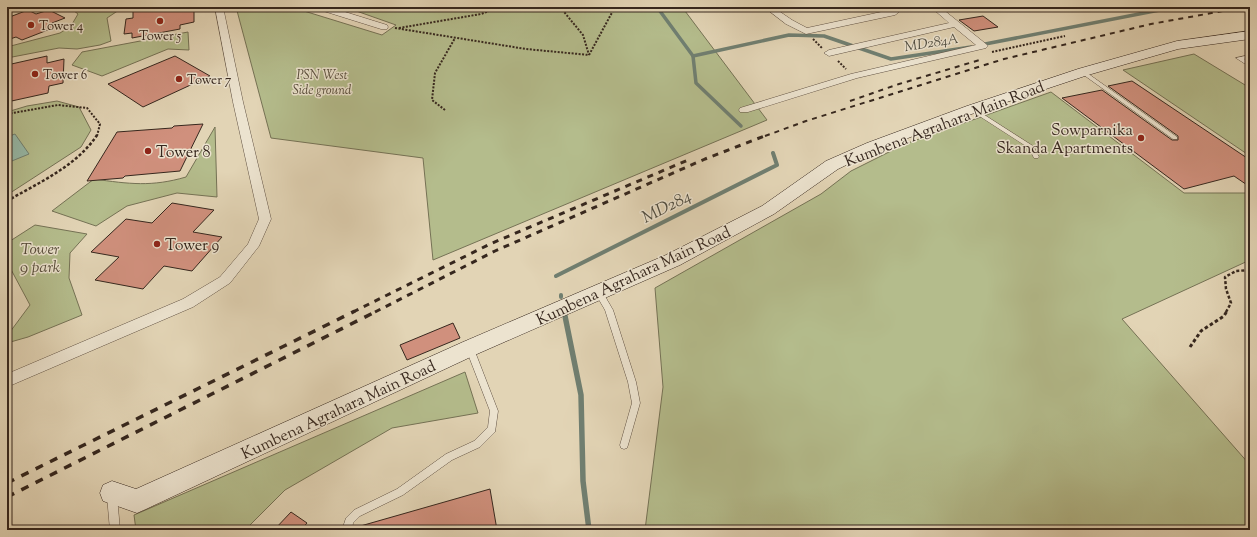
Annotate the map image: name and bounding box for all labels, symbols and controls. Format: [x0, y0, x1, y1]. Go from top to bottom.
marker: Tower 5 [155, 16, 165, 26]
place label: Tower 4 [39, 18, 84, 36]
marker: Tower 4 [26, 20, 36, 30]
place label: Tower 5 [139, 28, 182, 46]
water label: MD284A [903, 30, 960, 58]
place label: Tower 6 [43, 67, 87, 85]
park label: PSN West Side ground [292, 67, 352, 100]
marker: Tower 6 [30, 69, 40, 79]
place label: Tower 7 [187, 72, 232, 90]
marker: Tower 7 [174, 74, 184, 84]
street label: Kumbena Agrahara Main Road [842, 77, 1048, 174]
place label: Sowparnika Skanda Apartments [996, 120, 1134, 161]
marker: Sowparnika Skanda Apartments [1136, 133, 1146, 143]
place label: Tower 8 [156, 142, 211, 165]
marker: Tower 8 [143, 146, 153, 156]
water label: MD284 [638, 185, 696, 230]
street label: Kumbena Agrahara Main Road [533, 222, 735, 333]
place label: Tower 9 [165, 235, 219, 258]
park label: Tower 9 park [20, 239, 60, 280]
marker: Tower 9 [152, 239, 162, 249]
street label: Kumbena Agrahara Main Road [238, 356, 440, 467]

